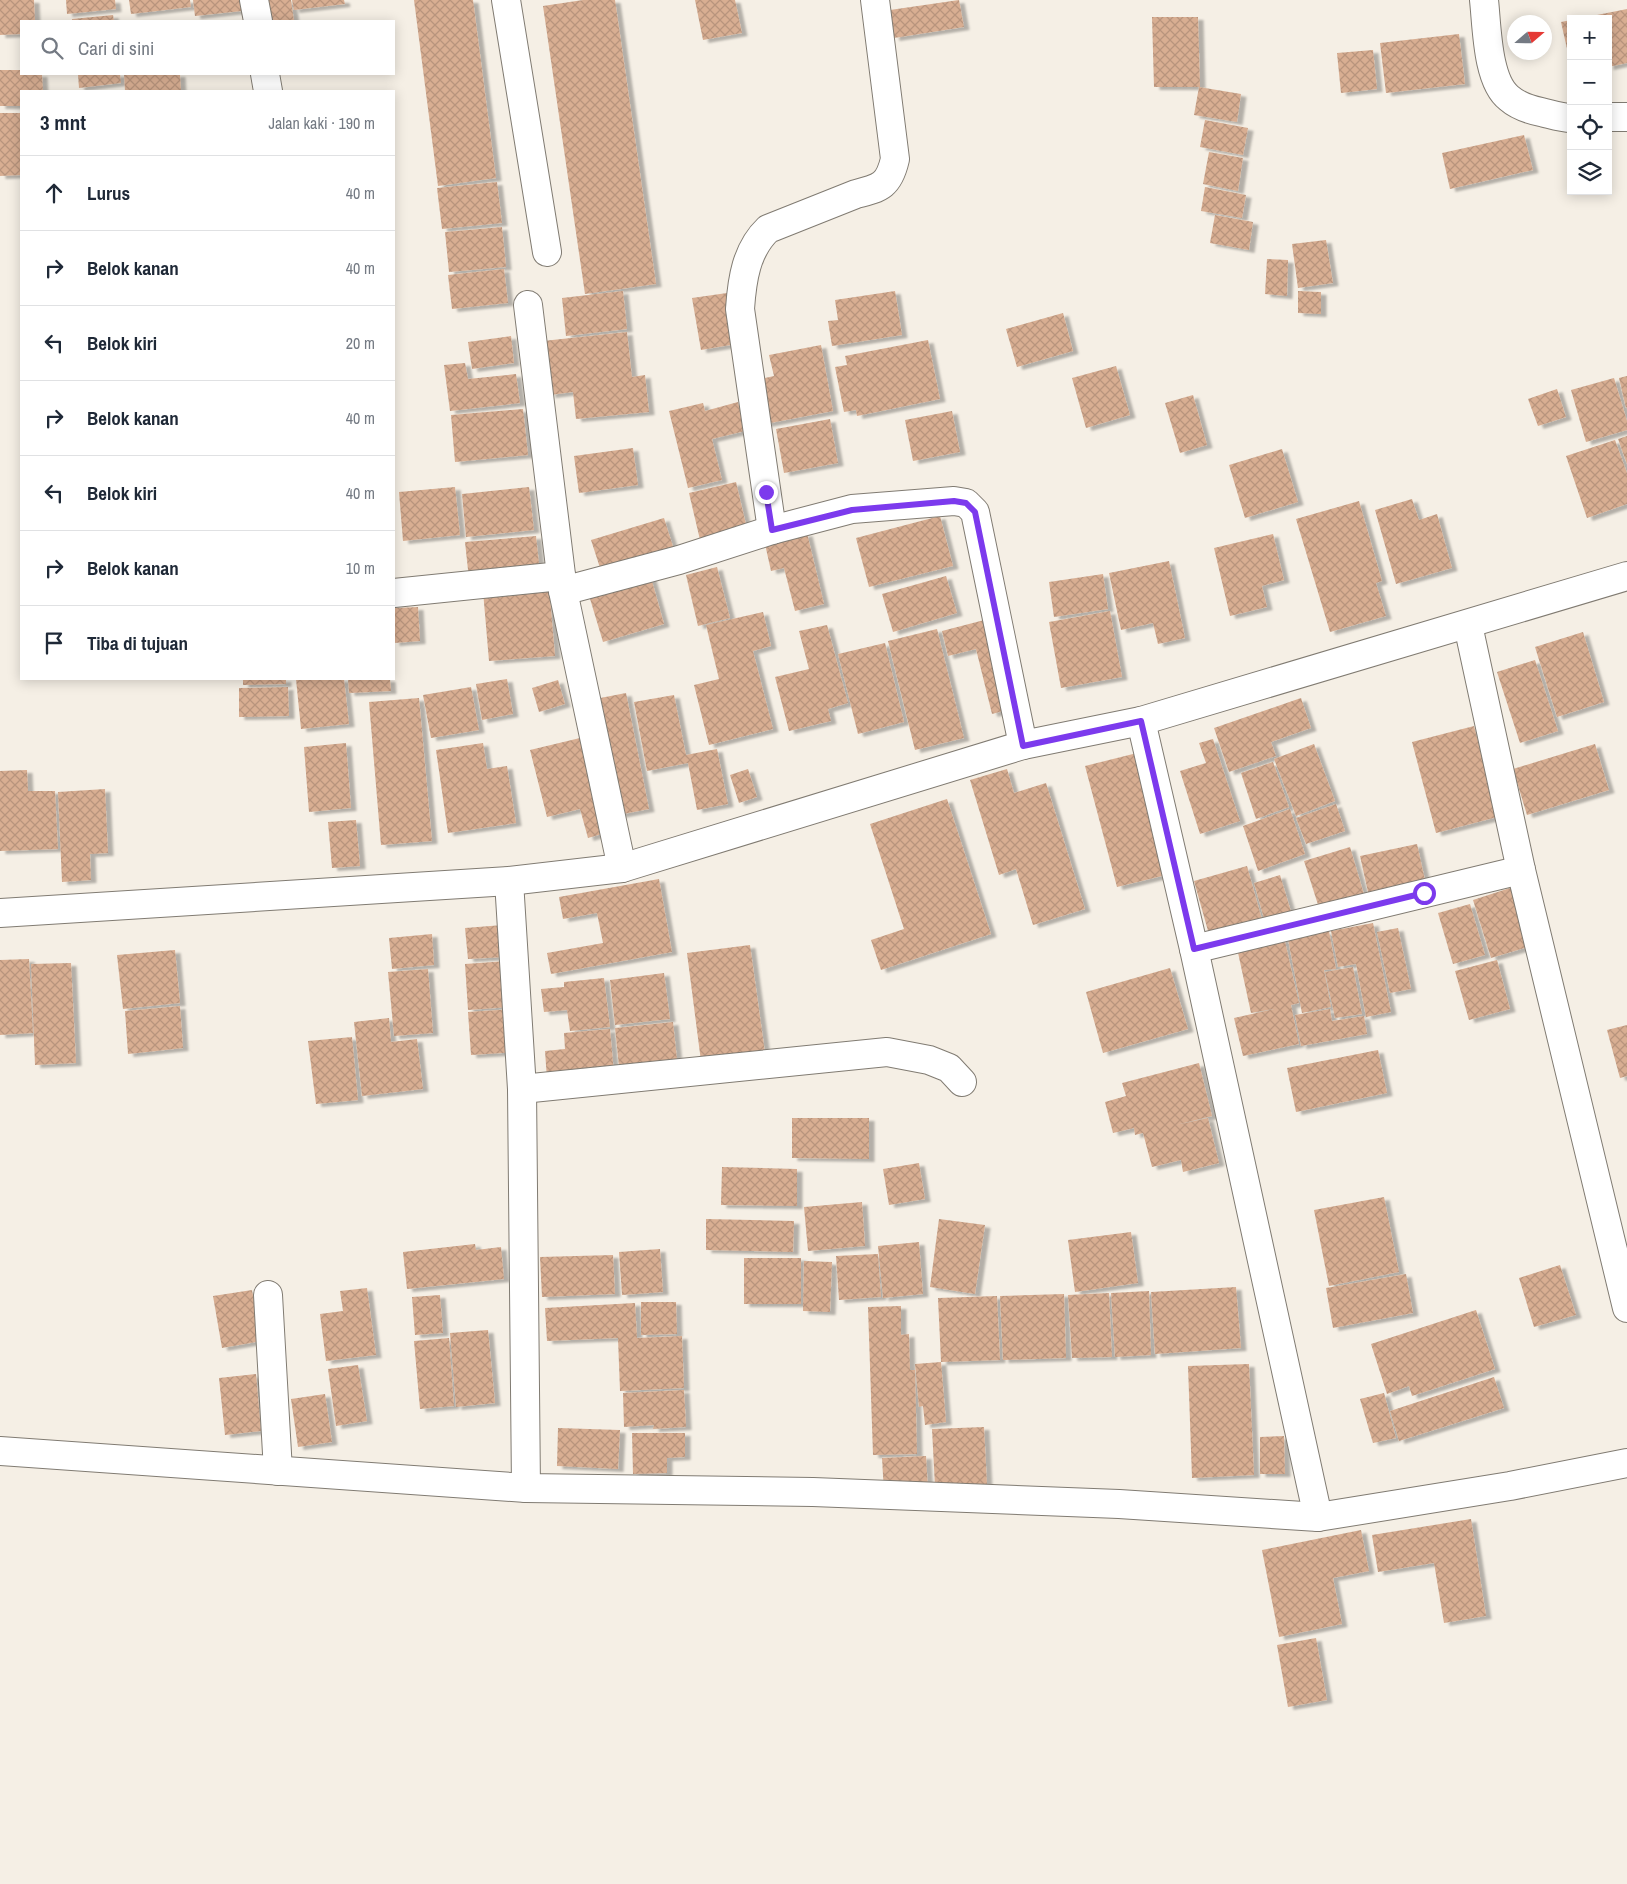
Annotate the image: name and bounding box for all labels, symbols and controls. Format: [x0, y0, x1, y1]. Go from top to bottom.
north arrow [1507, 15, 1552, 60]
map controls [1567, 15, 1612, 195]
button: + [1567, 15, 1612, 60]
search box [20, 20, 395, 75]
icon: search [38, 34, 66, 62]
text: Cari di sini [78, 35, 154, 61]
button: − [1567, 60, 1612, 105]
button: locate [1567, 105, 1612, 150]
text: 3 mnt [40, 108, 86, 137]
text: Jalan kaki · 190 m [269, 112, 375, 134]
button: layers [1567, 150, 1612, 195]
icon: ahead [40, 179, 68, 207]
text: Lurus [87, 180, 130, 206]
text: 40 m [346, 182, 375, 204]
icon: right [40, 254, 68, 282]
text: Belok kanan [87, 255, 179, 281]
text: 40 m [346, 257, 375, 279]
icon: left [40, 329, 68, 357]
text: Belok kiri [87, 330, 157, 356]
text: 20 m [346, 332, 375, 354]
icon: right [40, 404, 68, 432]
text: Belok kanan [87, 405, 179, 431]
text: 40 m [346, 407, 375, 429]
icon: left [40, 479, 68, 507]
text: Belok kiri [87, 480, 157, 506]
route end [755, 481, 778, 504]
text: 40 m [346, 482, 375, 504]
icon: right [40, 554, 68, 582]
text: Belok kanan [87, 555, 179, 581]
text: 10 m [346, 557, 375, 579]
icon: arrive [40, 629, 68, 657]
text: Tiba di tujuan [87, 630, 188, 656]
route start [1413, 882, 1436, 905]

